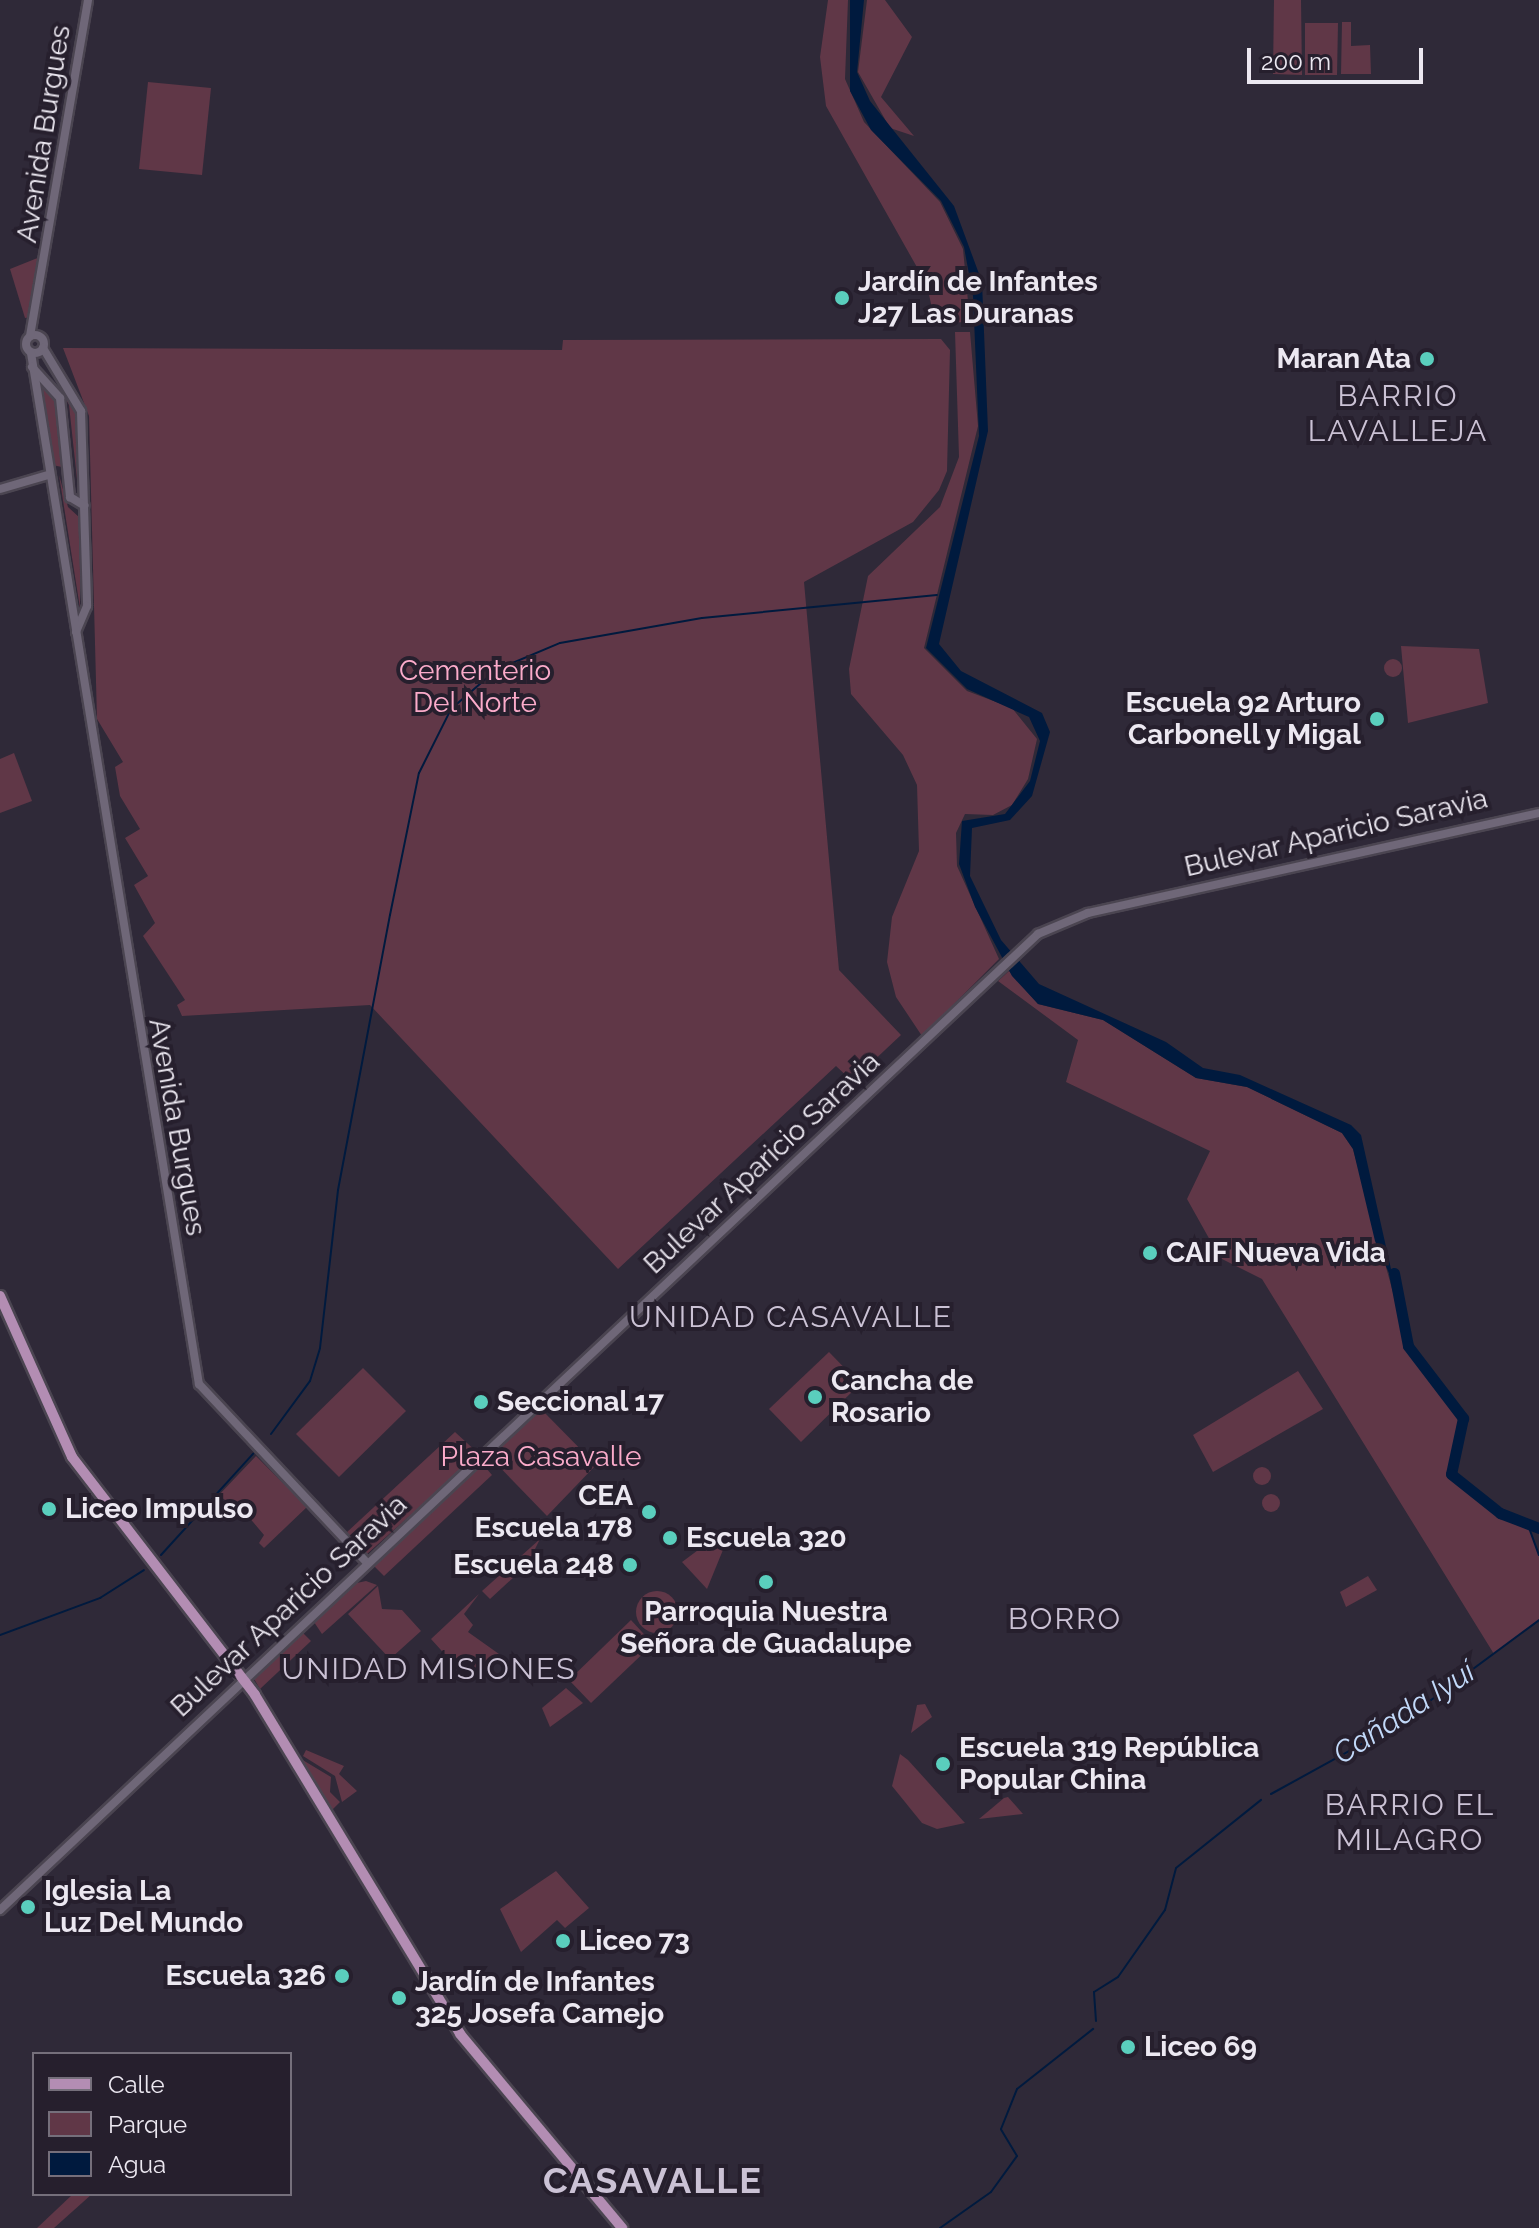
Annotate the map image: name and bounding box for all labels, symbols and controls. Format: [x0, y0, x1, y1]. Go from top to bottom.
street label: Avenida Burgues [10, 23, 78, 245]
scale bar [1251, 32, 1427, 82]
text: 200 m [1261, 47, 1331, 76]
place label: Jardín de Infantes J27 Las Duranas [858, 265, 1098, 331]
marker: Jardín de Infantes J27 Las Duranas [833, 289, 851, 307]
place label: Maran Ata [1276, 342, 1411, 376]
marker: Maran Ata [1418, 350, 1436, 368]
district label: BARRIO LAVALLEJA [1308, 378, 1488, 448]
park label: Cementerio Del Norte [399, 654, 551, 720]
place label: Escuela 92 Arturo Carbonell y Migal [1125, 686, 1361, 752]
marker: Escuela 92 Arturo Carbonell y Migal [1368, 710, 1386, 728]
street label: Bulevar Aparicio Saravia [1180, 782, 1492, 884]
street label: Avenida Burgues [141, 1016, 213, 1238]
street label: Bulevar Aparicio Saravia [637, 1044, 887, 1282]
place label: CAIF Nueva Vida [1166, 1236, 1388, 1270]
marker: CAIF Nueva Vida [1141, 1244, 1159, 1262]
district label: UNIDAD CASAVALLE [629, 1299, 953, 1335]
place label: Cancha de Rosario [831, 1364, 974, 1430]
place label: Seccional 17 [497, 1385, 665, 1419]
marker: Cancha de Rosario [806, 1388, 824, 1406]
marker: Seccional 17 [472, 1393, 490, 1411]
park label: Plaza Casavalle [441, 1440, 641, 1474]
place label: CEA Escuela 178 [474, 1479, 633, 1545]
street label: Bulevar Aparicio Saravia [164, 1487, 414, 1725]
place label: Liceo Impulso [65, 1492, 253, 1526]
marker: Liceo Impulso [40, 1500, 58, 1518]
marker: CEA Escuela 178 [640, 1503, 658, 1521]
place label: Escuela 320 [686, 1521, 847, 1555]
marker: Escuela 320 [661, 1529, 679, 1547]
place label: Escuela 248 [453, 1548, 614, 1582]
marker: Escuela 248 [621, 1556, 639, 1574]
marker: Parroquia Nuestra Señora de Guadalupe [757, 1573, 775, 1591]
place label: Parroquia Nuestra Señora de Guadalupe [620, 1595, 912, 1661]
district label: BORRO [1008, 1601, 1122, 1637]
district label: UNIDAD MISIONES [282, 1651, 576, 1687]
water label: Cañada Iyuí [1327, 1654, 1481, 1772]
place label: Escuela 319 República Popular China [959, 1731, 1259, 1797]
marker: Escuela 319 República Popular China [934, 1755, 952, 1773]
district label: BARRIO EL MILAGRO [1325, 1787, 1495, 1858]
place label: Iglesia La Luz Del Mundo [44, 1874, 244, 1940]
marker: Iglesia La Luz Del Mundo [19, 1898, 37, 1916]
place label: Liceo 73 [579, 1924, 690, 1958]
marker: Liceo 73 [554, 1932, 572, 1950]
place label: Escuela 326 [165, 1959, 326, 1993]
place label: Jardín de Infantes 325 Josefa Camejo [415, 1965, 665, 2031]
marker: Escuela 326 [333, 1967, 351, 1985]
marker: Jardín de Infantes 325 Josefa Camejo [390, 1989, 408, 2007]
place label: Liceo 69 [1144, 2030, 1257, 2064]
marker: Liceo 69 [1119, 2038, 1137, 2056]
legend [32, 2052, 292, 2196]
text: Calle [108, 2070, 165, 2099]
text: Parque [108, 2110, 187, 2139]
text: Agua [108, 2150, 166, 2179]
district label: CASAVALLE [543, 2159, 763, 2203]

